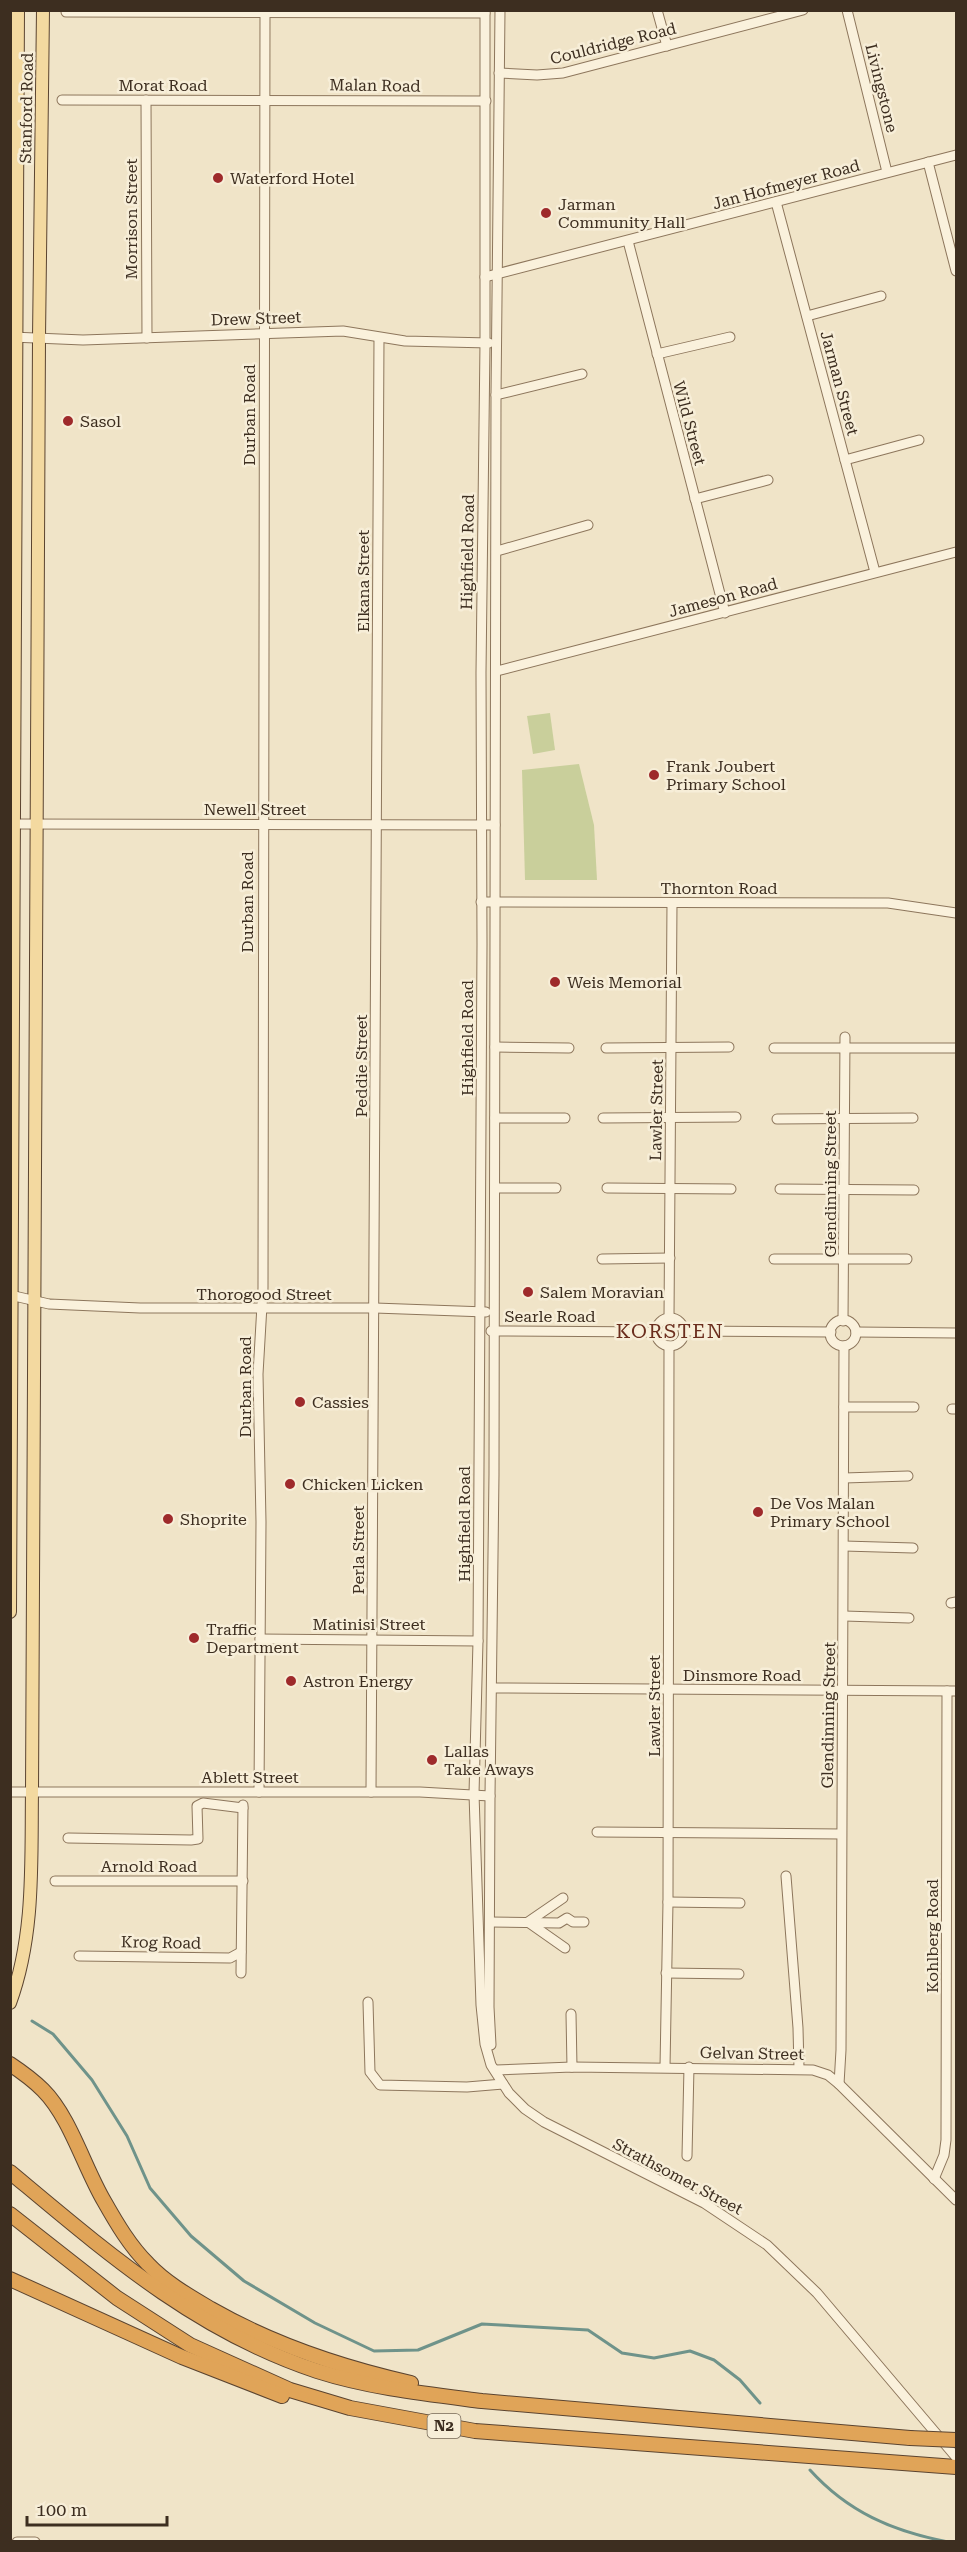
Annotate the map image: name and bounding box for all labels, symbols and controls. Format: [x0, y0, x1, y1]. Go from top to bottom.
street label: Couldridge Road [548, 19, 678, 68]
street label: Livingstone [861, 42, 902, 135]
street label: Stanford Road [16, 52, 37, 164]
street label: Malan Road [329, 75, 421, 96]
street label: Morat Road [118, 76, 208, 95]
street label: Jan Hofmeyer Road [710, 156, 862, 213]
street label: Morrison Street [122, 159, 141, 279]
place label: Waterford Hotel [230, 169, 354, 188]
marker: Waterford Hotel [211, 171, 225, 185]
place label: Jarman Community Hall [558, 195, 685, 232]
marker: Jarman Community Hall [539, 206, 553, 220]
street label: Drew Street [210, 307, 302, 330]
street label: Jarman Street [816, 329, 863, 437]
street label: Durban Road [240, 364, 259, 466]
street label: Wild Street [669, 379, 710, 467]
place label: Sasol [80, 412, 121, 431]
marker: Sasol [61, 414, 75, 428]
street label: Highfield Road [457, 494, 478, 610]
street label: Elkana Street [354, 530, 373, 632]
street label: Jameson Road [667, 574, 780, 621]
place label: Frank Joubert Primary School [666, 757, 786, 794]
marker: Frank Joubert Primary School [647, 768, 661, 782]
street label: Newell Street [204, 800, 306, 819]
street label: Durban Road [238, 851, 257, 953]
street label: Thornton Road [660, 879, 778, 898]
place label: Weis Memorial [567, 973, 682, 992]
marker: Weis Memorial [548, 975, 562, 989]
street label: Highfield Road [458, 980, 477, 1096]
street label: Peddie Street [352, 1014, 371, 1118]
street label: Lawler Street [646, 1059, 667, 1161]
street label: Glendinning Street [821, 1111, 840, 1257]
place label: Salem Moravian [540, 1283, 664, 1302]
street label: Thorogood Street [196, 1285, 332, 1304]
marker: Salem Moravian [521, 1285, 535, 1299]
street label: Searle Road [504, 1307, 596, 1326]
district label: KORSTEN [616, 1319, 724, 1343]
street label: Durban Road [236, 1336, 255, 1438]
place label: Cassies [312, 1393, 369, 1412]
marker: Cassies [293, 1395, 307, 1409]
street label: Highfield Road [455, 1466, 474, 1582]
place label: Chicken Licken [302, 1475, 423, 1494]
marker: Chicken Licken [283, 1477, 297, 1491]
place label: De Vos Malan Primary School [770, 1494, 890, 1531]
marker: De Vos Malan Primary School [751, 1505, 765, 1519]
street label: Perla Street [349, 1506, 368, 1594]
place label: Shoprite [180, 1510, 247, 1529]
marker: Shoprite [161, 1512, 175, 1526]
street label: Matinisi Street [313, 1615, 425, 1634]
place label: Traffic Department [206, 1620, 299, 1657]
marker: Traffic Department [187, 1631, 201, 1645]
street label: Glendinning Street [818, 1641, 839, 1789]
street label: Lawler Street [645, 1655, 664, 1757]
street label: Dinsmore Road [683, 1666, 801, 1685]
place label: Astron Energy [303, 1672, 413, 1691]
marker: Astron Energy [284, 1674, 298, 1688]
place label: Lallas Take Aways [444, 1742, 534, 1779]
marker: Lallas Take Aways [425, 1753, 439, 1767]
street label: Ablett Street [201, 1768, 299, 1787]
street label: Arnold Road [101, 1857, 197, 1876]
street label: Kohlberg Road [923, 1879, 942, 1993]
street label: Krog Road [121, 1932, 201, 1953]
street label: Gelvan Street [700, 2043, 804, 2064]
street label: Strathsomer Street [610, 2134, 746, 2219]
road number: N2 [428, 2414, 460, 2438]
scale bar [27, 2489, 166, 2527]
text: 100 m [36, 2499, 87, 2520]

